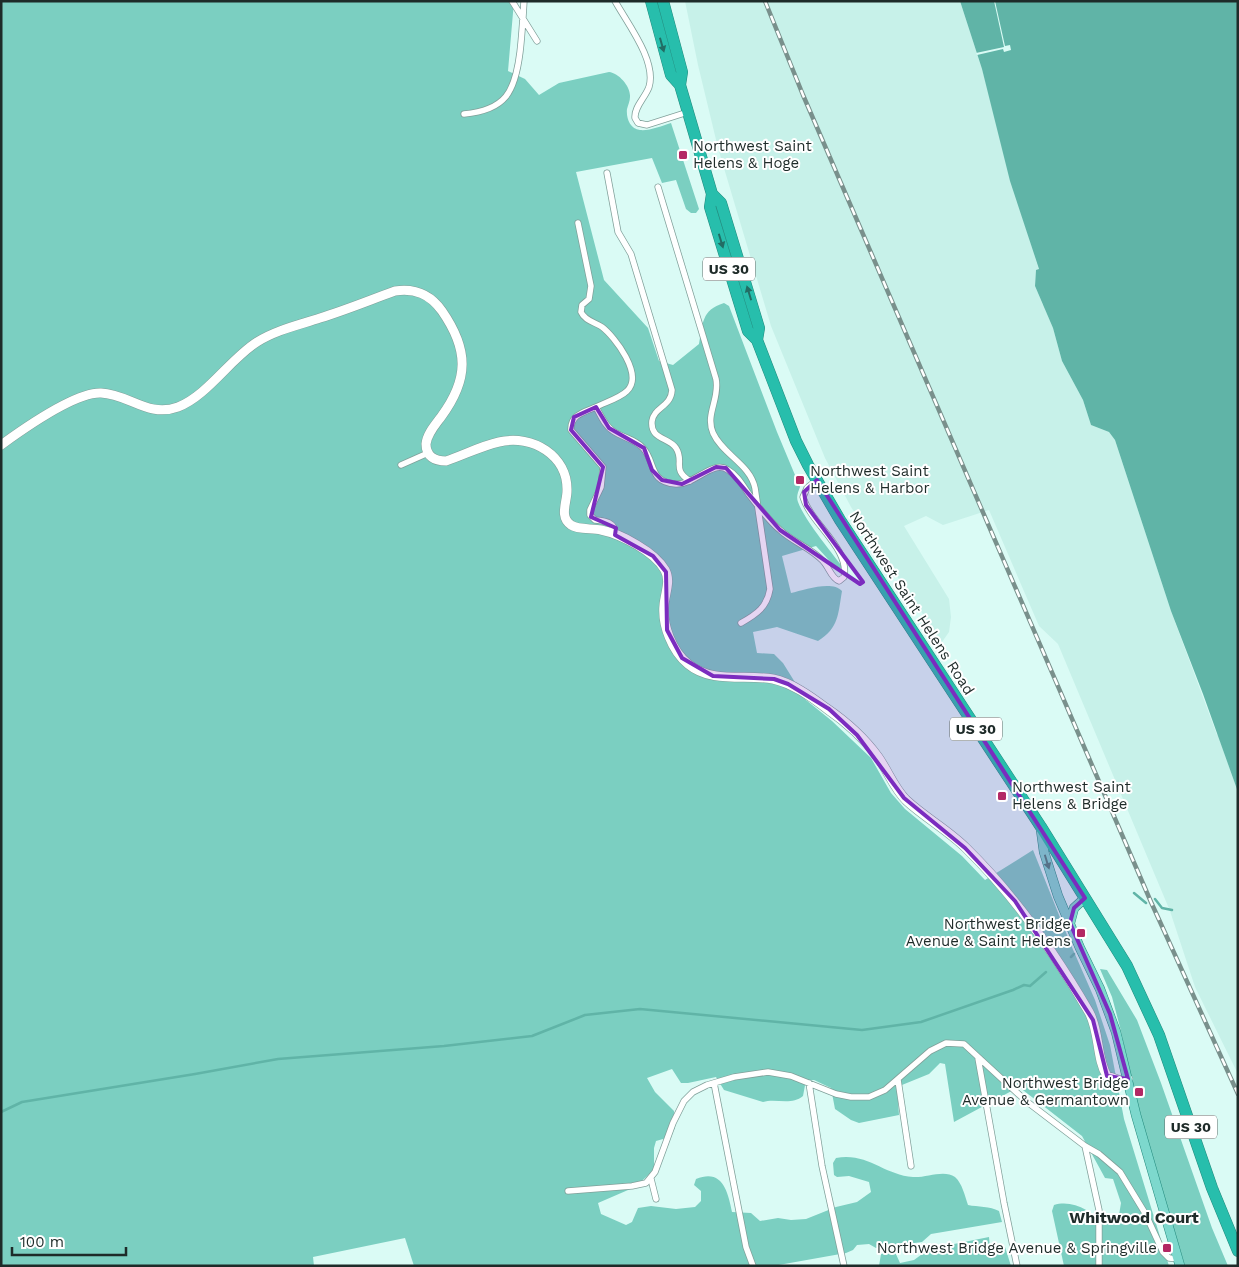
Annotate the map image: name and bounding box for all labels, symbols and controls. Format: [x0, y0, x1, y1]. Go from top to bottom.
one-way arrow [659, 37, 667, 52]
place label: Northwest Saint Helens & Hoge [693, 137, 812, 172]
marker: Northwest Saint Helens & Hoge [677, 149, 689, 161]
one-way arrow [717, 234, 725, 249]
road number: US 30 [703, 258, 755, 280]
one-way arrow [744, 285, 752, 300]
place label: Northwest Saint Helens & Harbor [810, 462, 930, 497]
marker: Northwest Saint Helens & Harbor [794, 474, 806, 486]
street label: Northwest Saint Helens Road [846, 508, 978, 698]
road number: US 30 [950, 718, 1002, 741]
place label: Northwest Saint Helens & Bridge [1012, 778, 1131, 813]
marker: Northwest Saint Helens & Bridge [996, 790, 1008, 802]
one-way arrow [1044, 855, 1052, 870]
place label: Northwest Bridge Avenue & Saint Helens [906, 915, 1071, 950]
marker: Northwest Bridge Avenue & Saint Helens [1075, 927, 1087, 939]
place label: Northwest Bridge Avenue & Germantown [962, 1074, 1129, 1109]
marker: Northwest Bridge Avenue & Germantown [1133, 1086, 1145, 1098]
road number: US 30 [1165, 1116, 1217, 1138]
district label: Whitwood Court [1069, 1208, 1199, 1227]
scale bar [12, 1224, 126, 1256]
text: 100 m [20, 1233, 64, 1251]
place label: Northwest Bridge Avenue & Springville [877, 1239, 1157, 1257]
marker: Northwest Bridge Avenue & Springville [1161, 1242, 1173, 1254]

